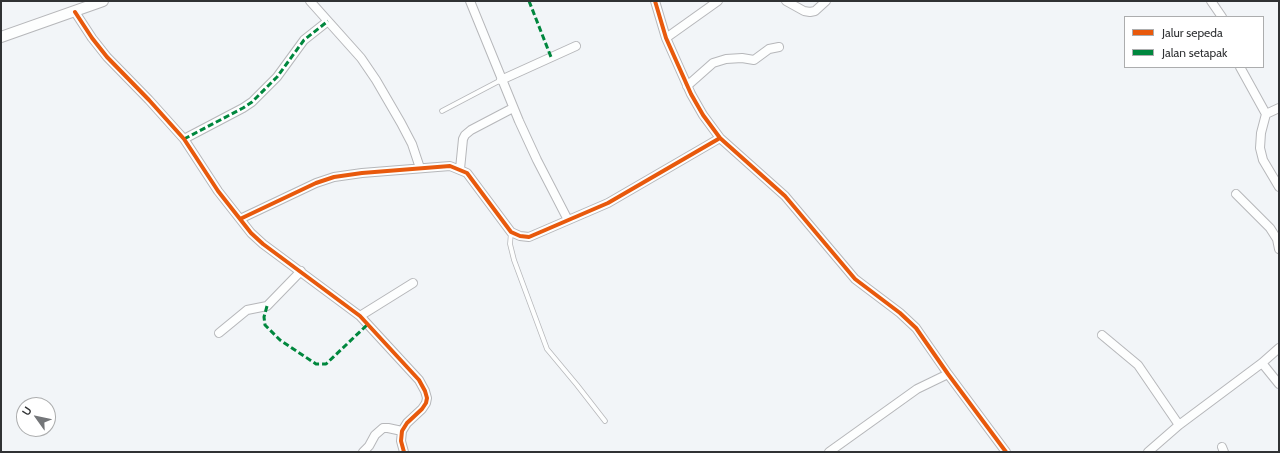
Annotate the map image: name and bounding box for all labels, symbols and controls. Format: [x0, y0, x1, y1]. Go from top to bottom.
legend [1124, 16, 1264, 68]
text: Jalur sepeda [1162, 25, 1223, 40]
text: Jalan setapak [1162, 45, 1227, 60]
north arrow [16, 397, 56, 437]
text: U [19, 404, 35, 418]

